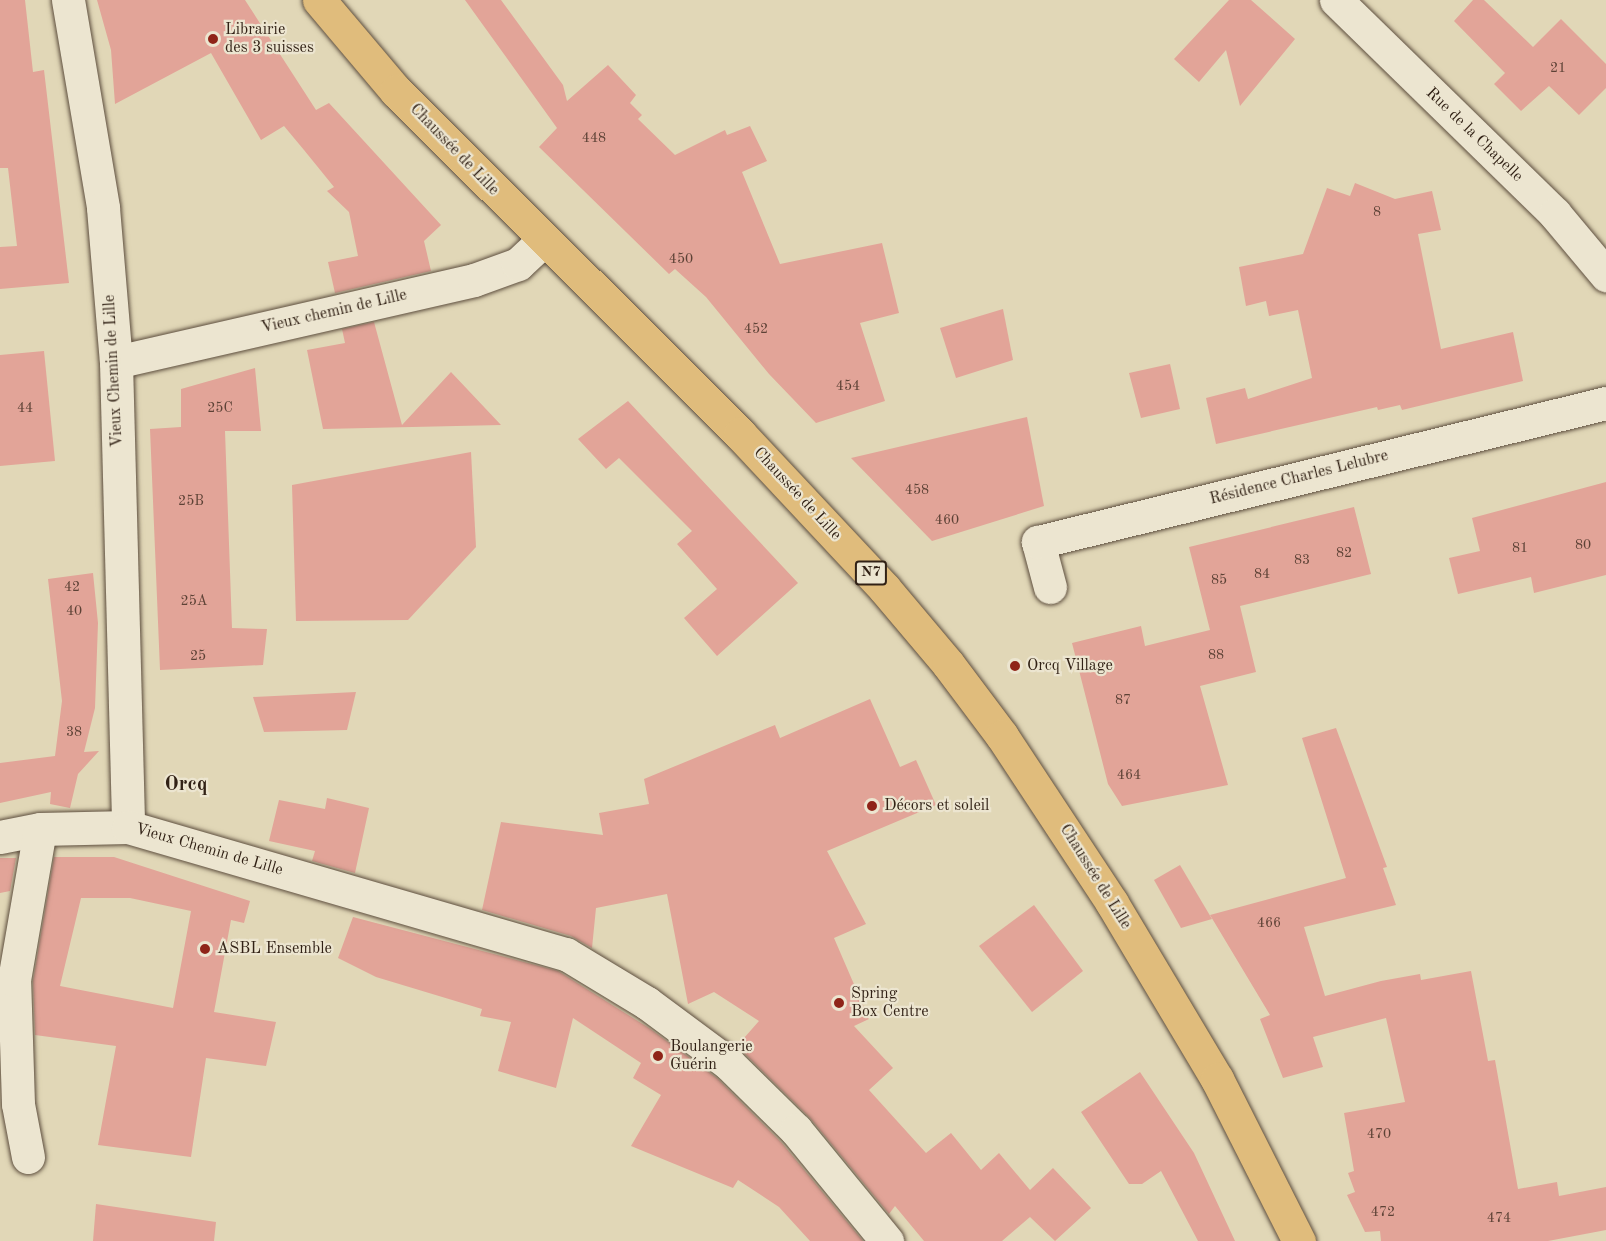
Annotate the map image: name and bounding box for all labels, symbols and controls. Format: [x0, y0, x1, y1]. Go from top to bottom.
place label: Librairie des 3 suisses [225, 20, 314, 58]
marker: Librairie des 3 suisses [206, 32, 220, 46]
house number: 21 [1550, 60, 1566, 76]
street label: Rue de la Chapelle [1421, 84, 1527, 186]
street label: Chaussée de Lille [405, 100, 503, 200]
house number: 448 [582, 130, 606, 146]
house number: 8 [1373, 204, 1381, 220]
house number: 450 [669, 251, 693, 267]
street label: Vieux chemin de Lille [259, 286, 409, 338]
street label: Vieux Chemin de Lille [100, 294, 128, 448]
house number: 452 [744, 321, 768, 337]
house number: 454 [836, 378, 860, 394]
house number: 44 [17, 400, 33, 416]
house number: 25C [207, 400, 233, 416]
street label: Chaussée de Lille [749, 444, 845, 544]
street label: Résidence Charles Lelubre [1208, 447, 1390, 509]
house number: 458 [905, 482, 929, 498]
house number: 25B [178, 493, 204, 509]
house number: 460 [935, 512, 959, 528]
house number: 80 [1575, 537, 1591, 553]
house number: 81 [1512, 540, 1528, 556]
house number: 82 [1336, 545, 1352, 561]
house number: 83 [1294, 552, 1310, 568]
road number: N7 [854, 561, 888, 585]
house number: 84 [1254, 566, 1270, 582]
house number: 85 [1211, 572, 1227, 588]
house number: 42 [64, 579, 80, 595]
house number: 25A [181, 593, 207, 609]
house number: 40 [66, 603, 82, 619]
house number: 88 [1208, 647, 1224, 663]
house number: 25 [190, 648, 206, 664]
place label: Orcq Village [1027, 656, 1113, 676]
marker: Orcq Village [1008, 659, 1022, 673]
house number: 87 [1115, 692, 1131, 708]
house number: 38 [66, 724, 82, 740]
house number: 464 [1117, 767, 1141, 783]
district label: Orcq [165, 773, 207, 797]
place label: Décors et soleil [884, 796, 989, 816]
marker: Décors et soleil [865, 799, 879, 813]
street label: Vieux Chemin de Lille [133, 820, 285, 880]
street label: Chaussée de Lille [1055, 821, 1135, 933]
house number: 466 [1257, 915, 1281, 931]
place label: ASBL Ensemble [217, 939, 332, 959]
marker: ASBL Ensemble [198, 942, 212, 956]
place label: Spring Box Centre [851, 984, 929, 1022]
marker: Spring Box Centre [832, 996, 846, 1010]
place label: Boulangerie Guérin [670, 1037, 753, 1075]
marker: Boulangerie Guérin [651, 1049, 665, 1063]
house number: 470 [1367, 1126, 1391, 1142]
house number: 472 [1371, 1204, 1395, 1220]
house number: 474 [1487, 1210, 1511, 1226]

